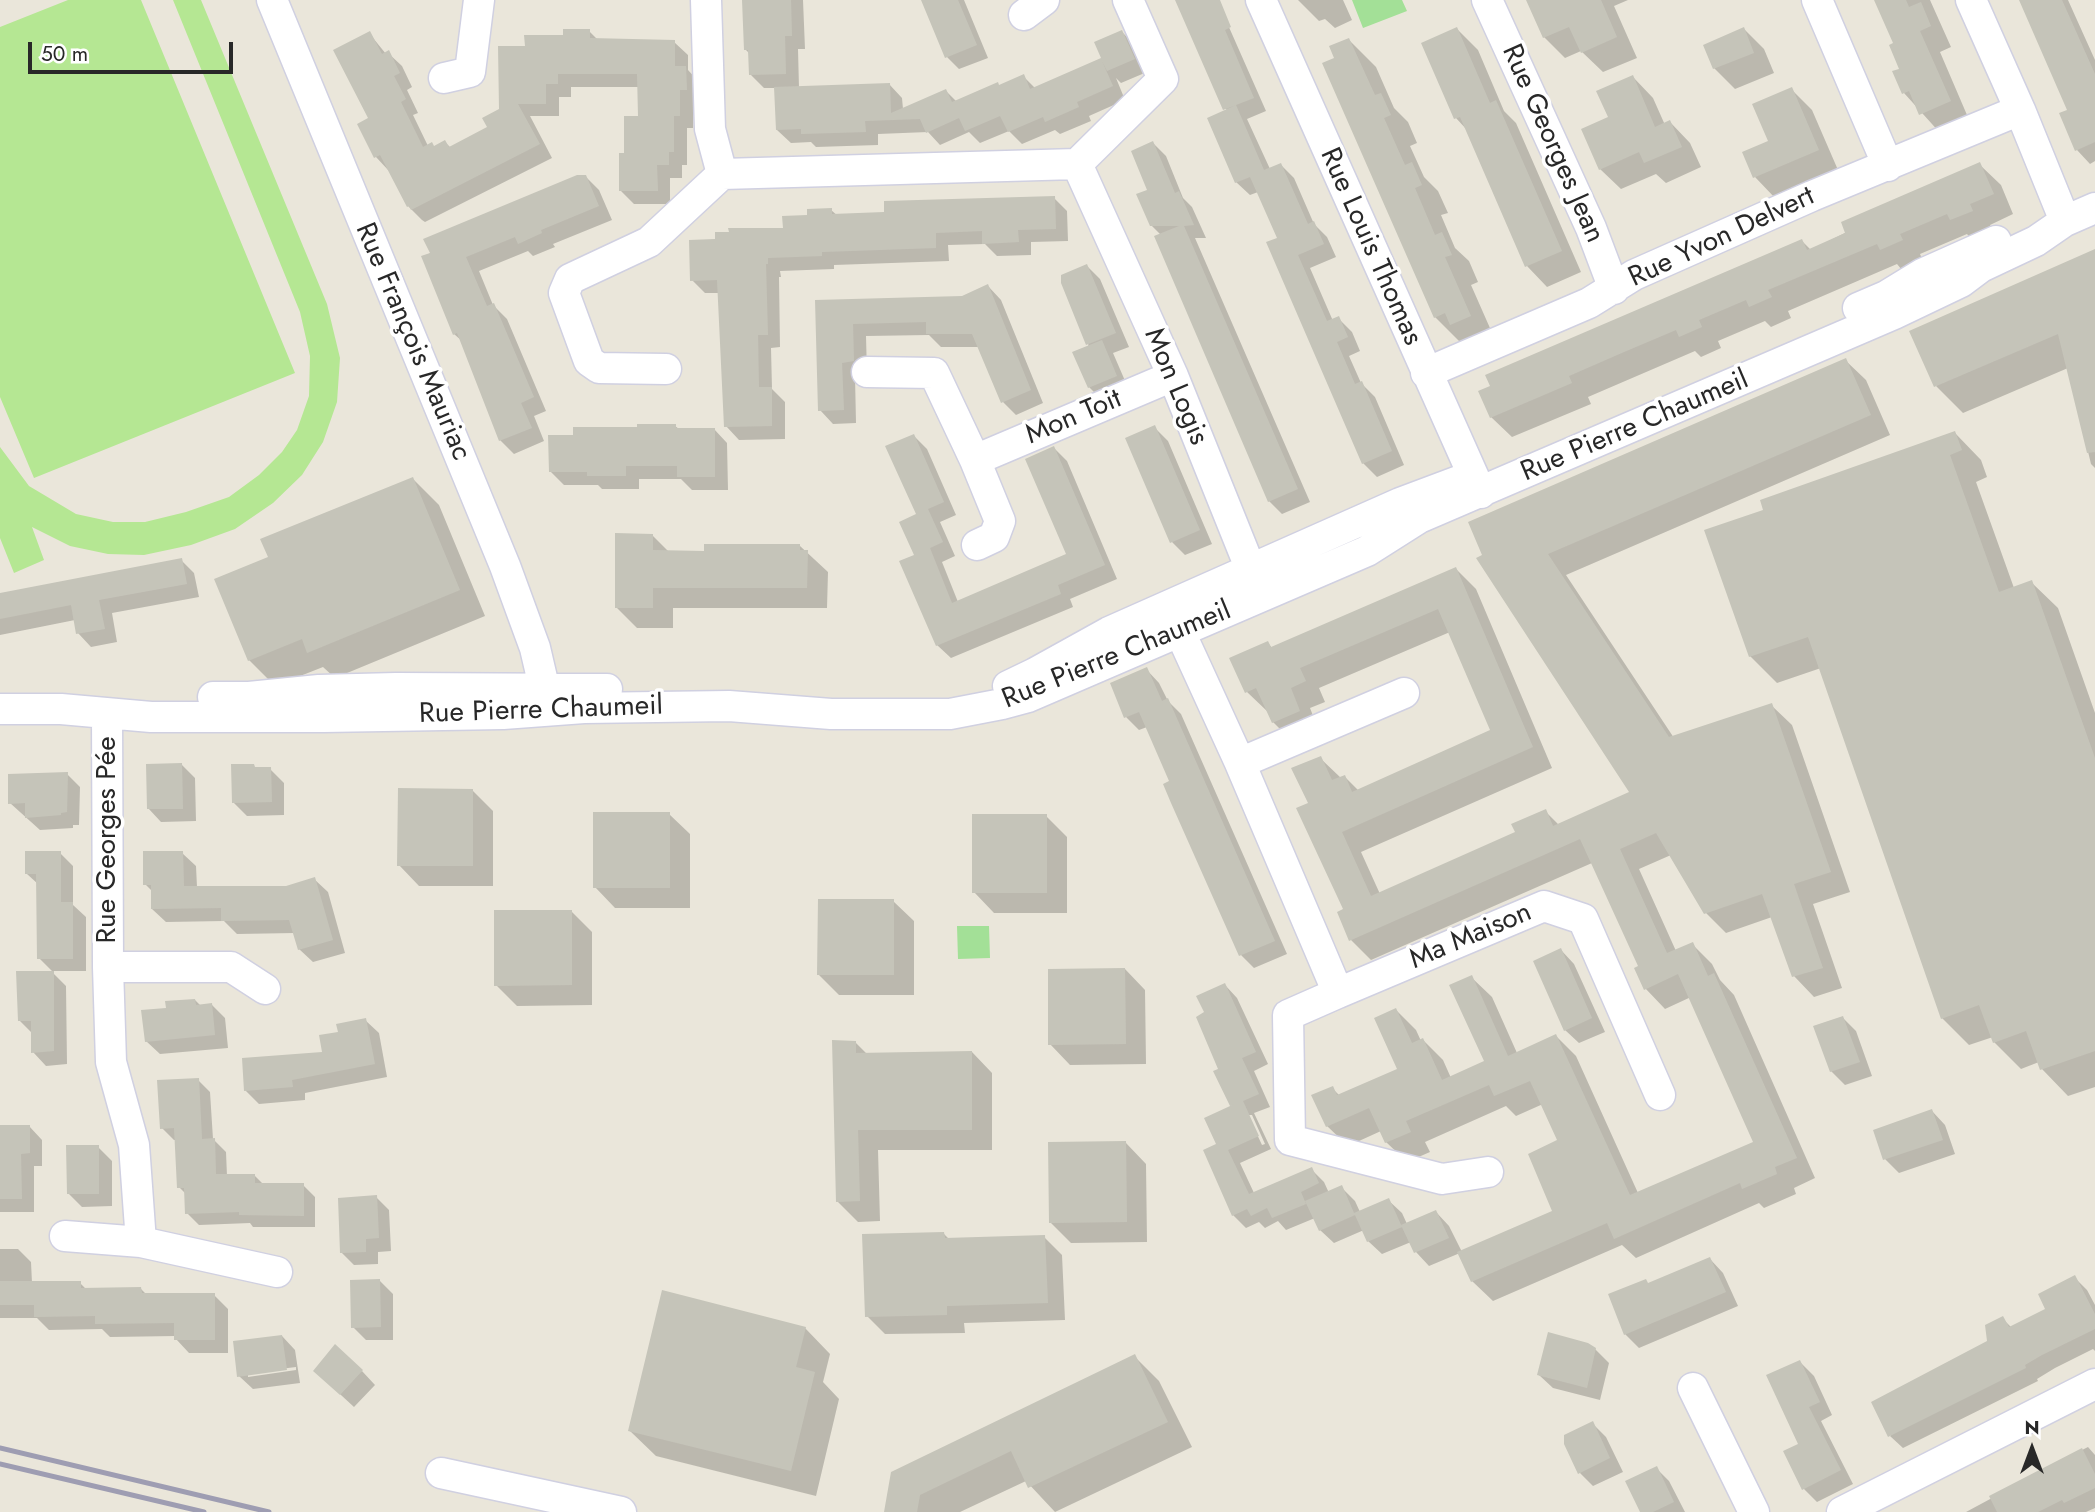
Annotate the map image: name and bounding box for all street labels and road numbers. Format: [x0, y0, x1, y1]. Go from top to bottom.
street label: Rue Georges Jean [1493, 40, 1611, 248]
street label: Rue Louis Thomas [1311, 143, 1429, 351]
street label: Rue Yvon Delvert [1624, 180, 1820, 296]
street label: Rue François Mauriac [347, 218, 477, 466]
street label: Mon Logis [1135, 324, 1215, 450]
street label: Rue Pierre Chaumeil [1516, 364, 1754, 490]
street label: Mon Toit [1021, 383, 1127, 453]
street label: Rue Pierre Chaumeil [998, 595, 1236, 717]
street label: Rue Pierre Chaumeil [419, 690, 663, 732]
street label: Rue Georges Pée [91, 736, 125, 944]
street label: Ma Maison [1405, 896, 1537, 978]

